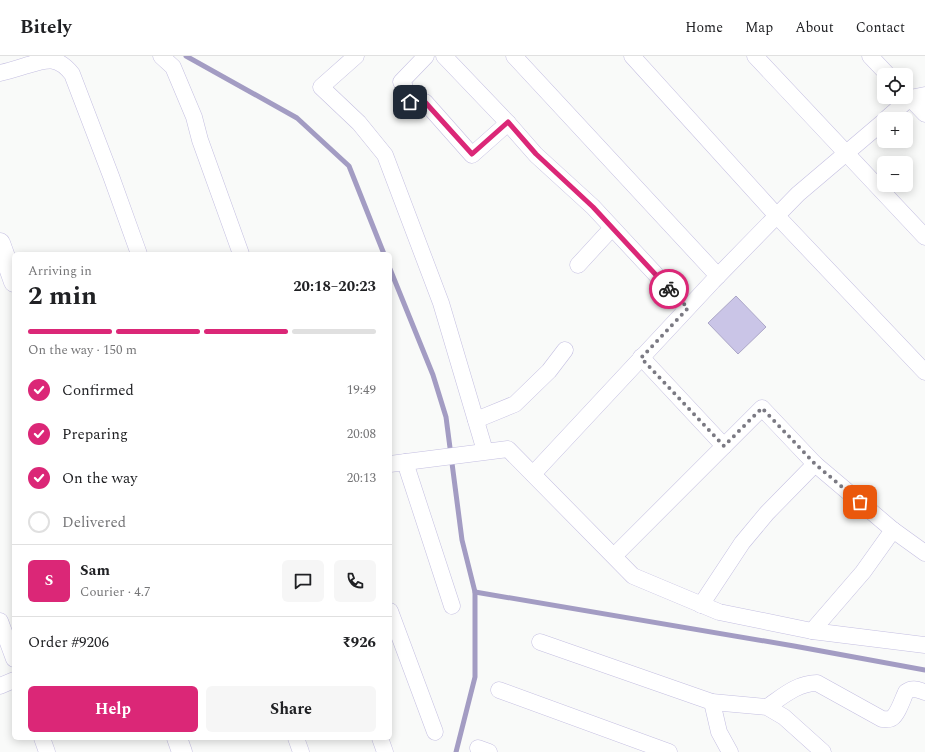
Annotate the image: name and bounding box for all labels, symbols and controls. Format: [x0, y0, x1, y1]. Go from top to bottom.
text: Bitely [20, 13, 72, 42]
text: Home [685, 17, 723, 38]
text: Map [745, 17, 773, 38]
text: About [795, 17, 834, 38]
text: Contact [856, 17, 905, 38]
map controls [877, 68, 913, 192]
button: locate [877, 68, 913, 104]
pin [393, 85, 427, 119]
icon: home [399, 91, 421, 113]
button: + [877, 112, 913, 148]
button: − [877, 156, 913, 192]
text: Arriving in [28, 261, 92, 281]
courier [649, 269, 689, 309]
text: 20:18–20:23 [293, 275, 376, 298]
text: 2 min [28, 276, 97, 316]
icon: bike [658, 278, 680, 300]
text: On the way · 150 m [28, 340, 137, 360]
icon: check [28, 379, 50, 401]
text: Confirmed [62, 379, 134, 402]
text: 19:49 [347, 380, 376, 400]
icon: check [28, 423, 50, 445]
text: Preparing [62, 423, 128, 446]
text: 20:08 [347, 424, 376, 444]
icon: check [28, 467, 50, 489]
text: On the way [62, 467, 137, 490]
text: 20:13 [347, 468, 376, 488]
pin [843, 485, 877, 519]
icon: bag [849, 491, 871, 513]
text: Delivered [62, 511, 126, 534]
text: Sam [80, 559, 110, 582]
button: chat [282, 560, 324, 602]
button: phone [334, 560, 376, 602]
text: S [45, 569, 53, 592]
text: Courier · 4.7 [80, 582, 150, 602]
text: Order #9206 [28, 631, 109, 654]
text: ₹926 [342, 631, 376, 654]
button: Help [28, 686, 198, 732]
button: Share [206, 686, 376, 732]

